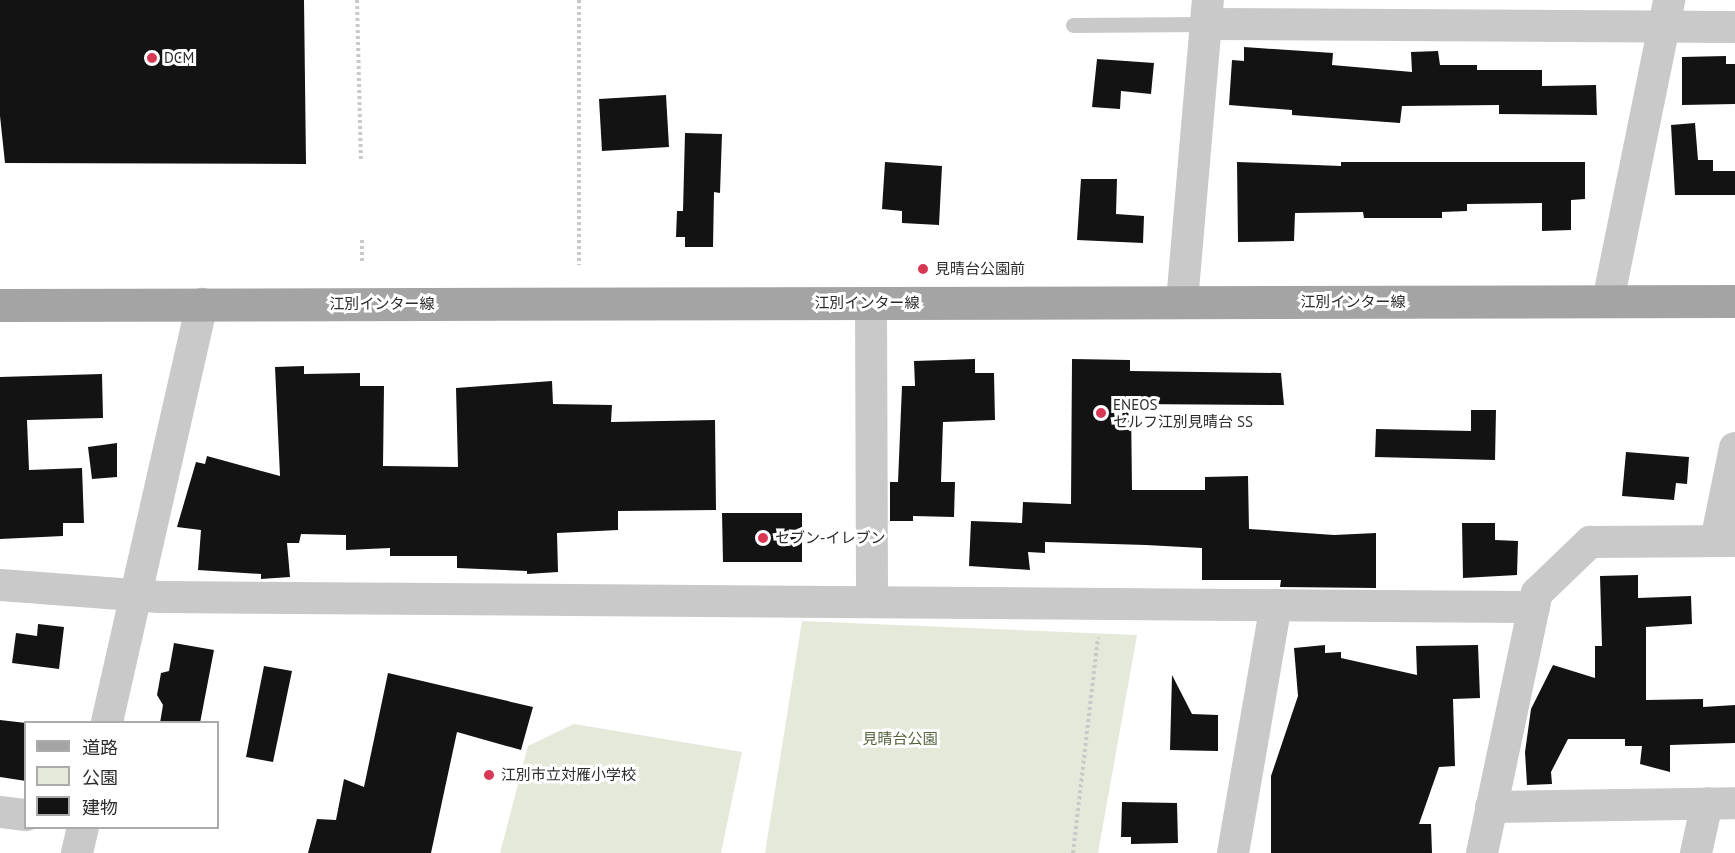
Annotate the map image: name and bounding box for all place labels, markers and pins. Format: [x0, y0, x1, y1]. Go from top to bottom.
place label: DCM [164, 49, 194, 67]
marker: DCM [145, 51, 159, 65]
place label: 見晴台公園前 [935, 260, 1025, 278]
marker: 見晴台公園前 [916, 262, 930, 276]
place label: ENEOS セルフ江別見晴台 SS [1113, 395, 1253, 430]
marker: ENEOS セルフ江別見晴台 SS [1094, 406, 1108, 420]
place label: セブン-イレブン [775, 529, 885, 547]
marker: セブン-イレブン [756, 531, 770, 545]
place label: 江別市立対雁小学校 [501, 766, 636, 784]
marker: 江別市立対雁小学校 [482, 768, 496, 782]

